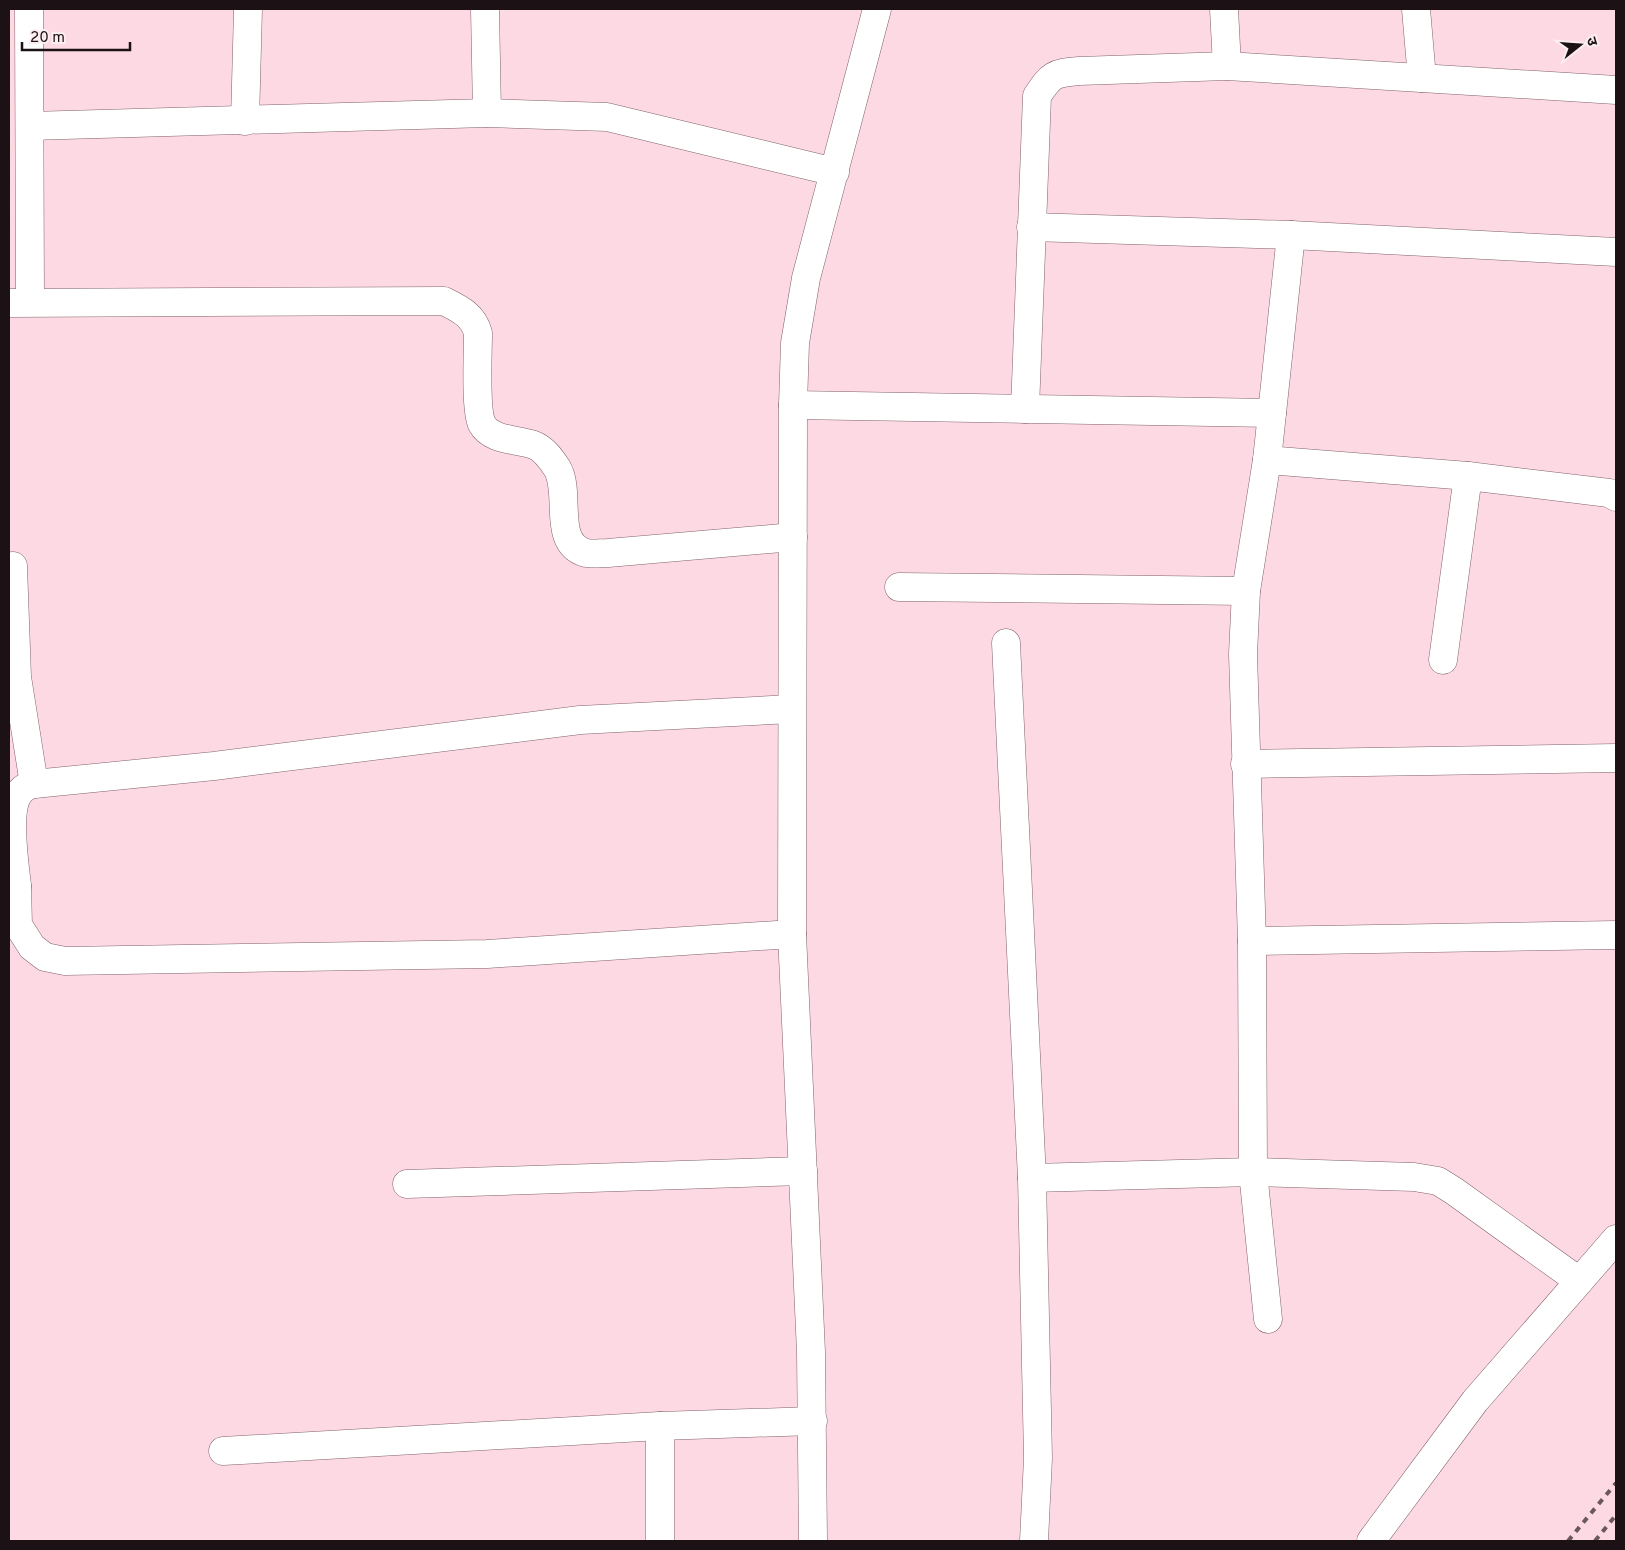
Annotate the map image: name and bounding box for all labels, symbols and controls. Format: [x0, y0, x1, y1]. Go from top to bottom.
scale bar [22, 20, 130, 52]
north arrow [1555, 20, 1605, 70]
text: 20 m [30, 29, 65, 48]
text: उ [1582, 35, 1601, 49]

